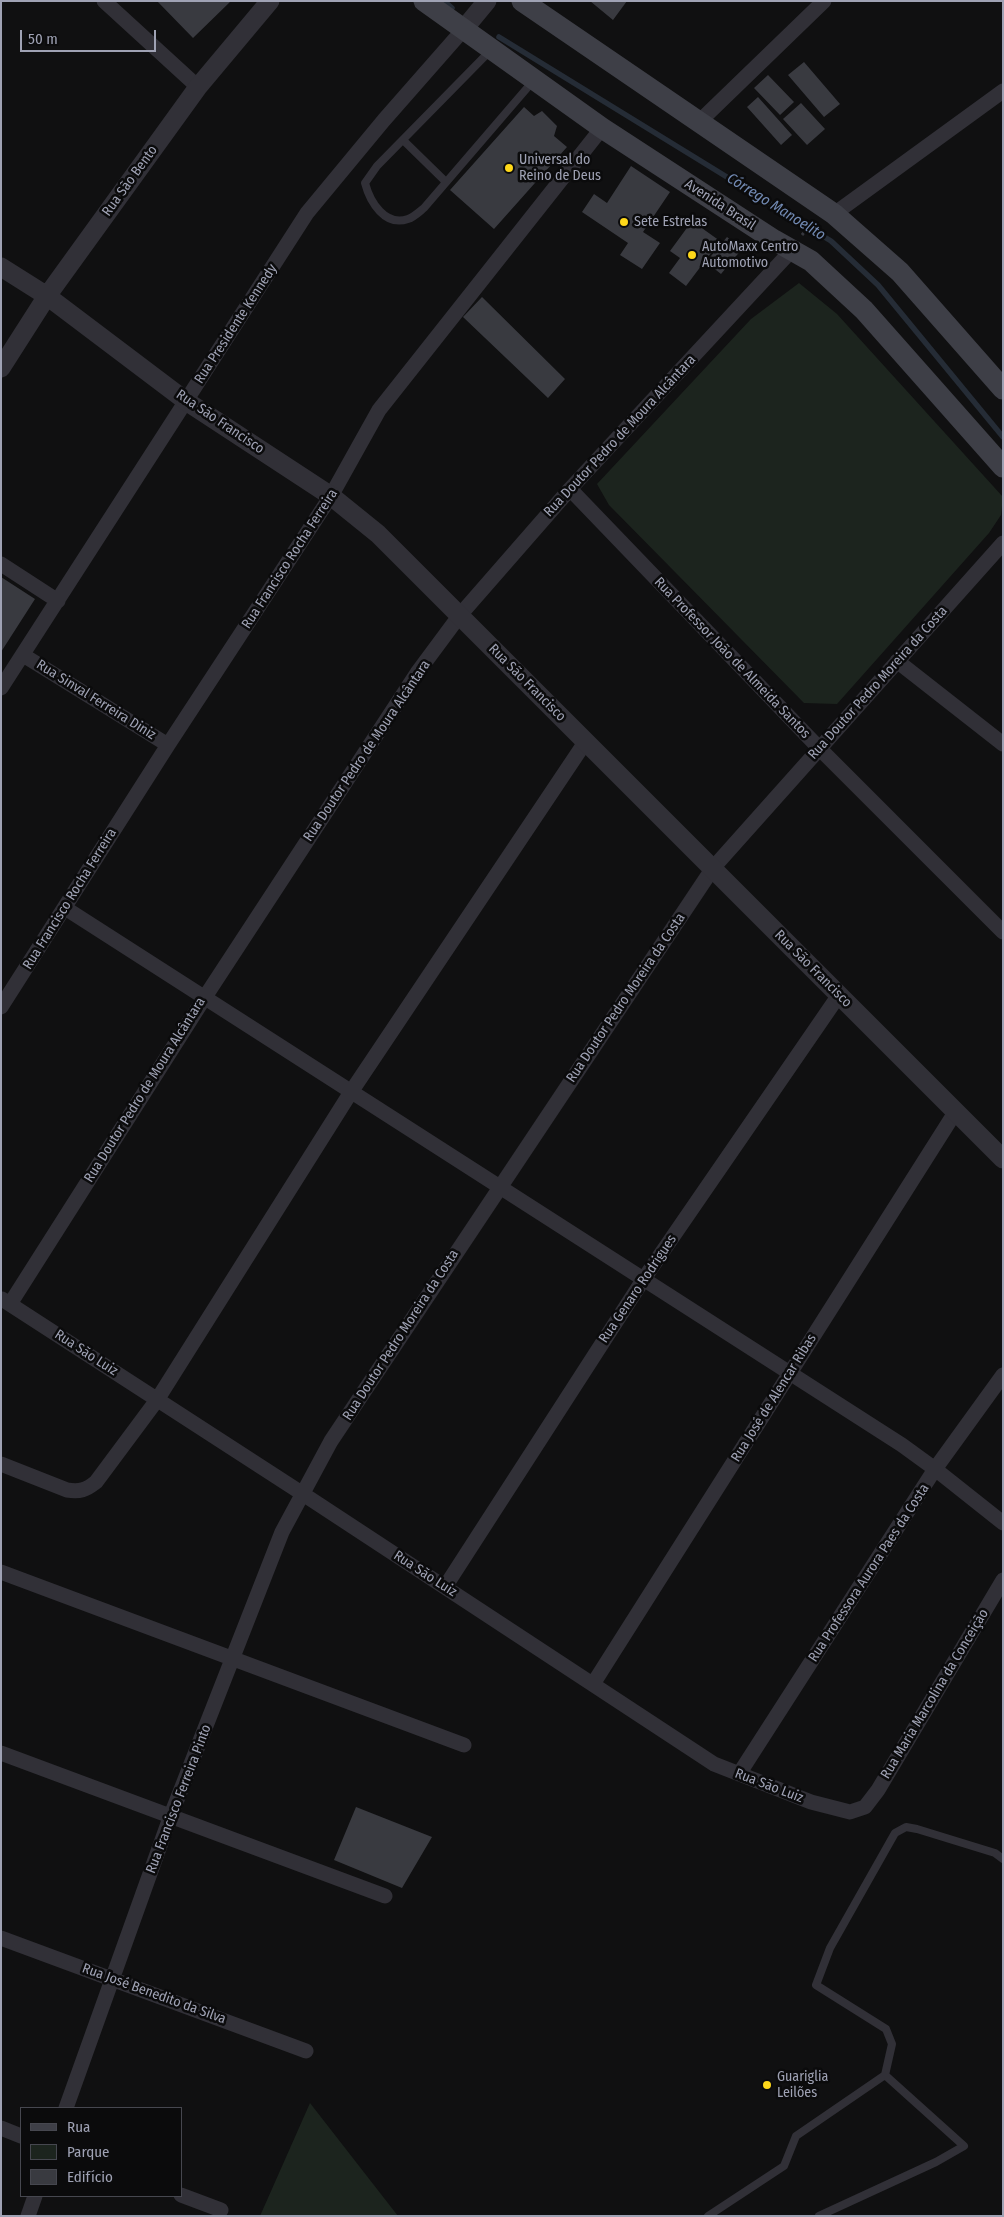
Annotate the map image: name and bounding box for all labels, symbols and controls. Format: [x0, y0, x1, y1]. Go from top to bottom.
scale bar [22, 20, 159, 52]
text: 50 m [28, 30, 58, 48]
street label: Rua São Bento [99, 142, 161, 220]
place label: Universal do Reino de Deus [519, 152, 601, 184]
marker: Universal do Reino de Deus [503, 162, 515, 174]
water label: Córrego Manoelito [723, 170, 829, 244]
street label: Avenida Brasil [681, 176, 759, 234]
place label: Sete Estrelas [634, 214, 707, 230]
marker: Sete Estrelas [618, 216, 630, 228]
place label: AutoMaxx Centro Automotivo [702, 239, 798, 272]
marker: AutoMaxx Centro Automotivo [686, 249, 698, 261]
street label: Rua Presidente Kennedy [191, 261, 281, 387]
street label: Rua Doutor Pedro de Moura Alcântara [541, 352, 699, 520]
street label: Rua São Francisco [173, 386, 267, 458]
street label: Rua Francisco Rocha Ferreira [238, 486, 342, 632]
street label: Rua Professor João de Almeida Santos [650, 574, 814, 742]
street label: Rua Doutor Pedro Moreira da Costa [805, 603, 951, 763]
street label: Rua São Francisco [485, 641, 569, 725]
street label: Rua Sinval Ferreira Diniz [33, 656, 159, 744]
street label: Rua Doutor Pedro de Moura Alcântara [300, 657, 434, 845]
street label: Rua Francisco Rocha Ferreira [20, 825, 120, 973]
street label: Rua Doutor Pedro Moreira da Costa [563, 910, 689, 1086]
street label: Rua São Francisco [771, 927, 855, 1011]
street label: Rua Doutor Pedro de Moura Alcântara [81, 994, 209, 1186]
street label: Rua Genaro Rodrigues [596, 1232, 680, 1346]
street label: Rua Doutor Pedro Moreira da Costa [339, 1246, 463, 1424]
street label: Rua São Luiz [51, 1326, 121, 1380]
street label: Rua José de Alencar Ribas [728, 1331, 820, 1465]
street label: Rua Professora Aurora Paes da Costa [805, 1481, 933, 1665]
street label: Rua São Luiz [390, 1547, 460, 1601]
street label: Rua Maria Marcolina da Conceição [878, 1606, 992, 1782]
street label: Rua Francisco Ferreira Pinto [143, 1722, 215, 1876]
street label: Rua São Luiz [732, 1765, 806, 1807]
street label: Rua José Benedito da Silva [80, 1960, 228, 2028]
place label: Guariglia Leilões [777, 2069, 828, 2102]
marker: Guariglia Leilões [761, 2079, 773, 2091]
legend [20, 2107, 182, 2197]
text: Rua [67, 2118, 90, 2136]
text: Parque [67, 2143, 110, 2161]
text: Edifício [67, 2168, 113, 2186]

